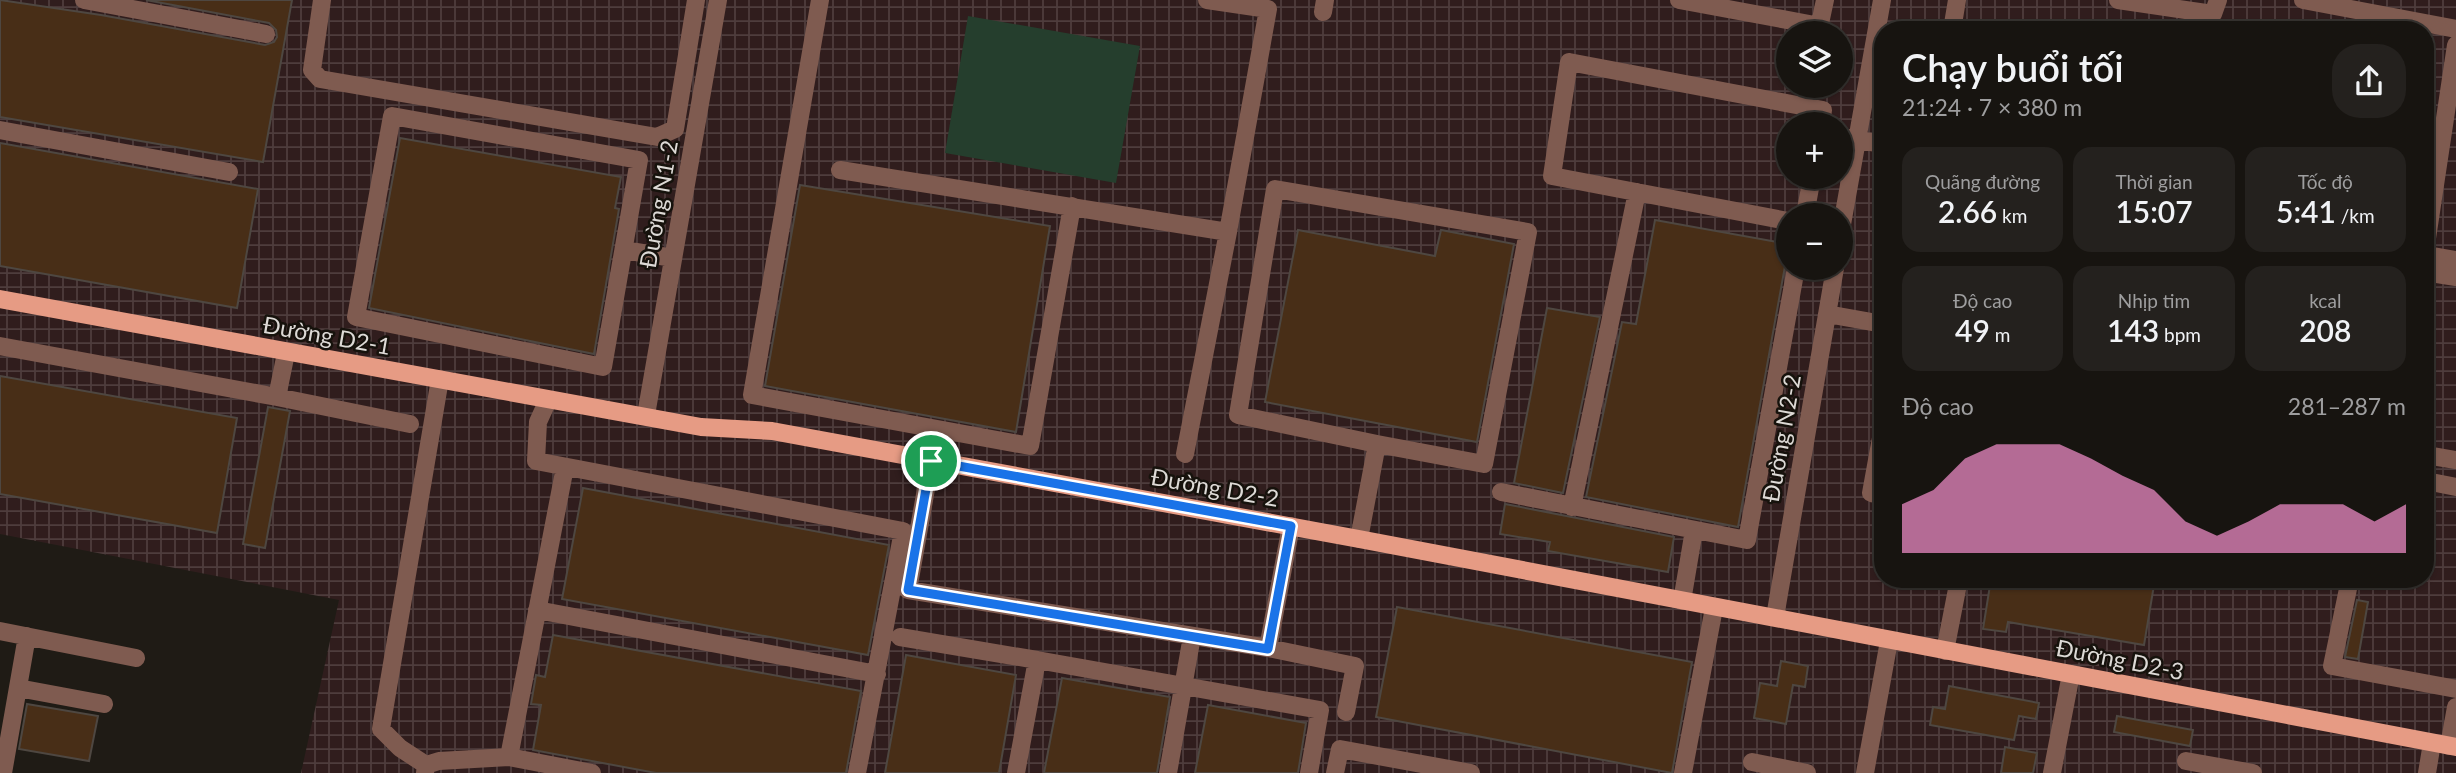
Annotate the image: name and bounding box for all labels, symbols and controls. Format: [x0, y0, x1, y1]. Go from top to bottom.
map controls [1776, 21, 1853, 280]
button: layers [1776, 21, 1853, 98]
text: Chạy buổi tối [1902, 44, 2124, 90]
button: share [2332, 44, 2406, 118]
text: 21:24 · 7 × 380 m [1902, 93, 2082, 121]
button: + [1776, 112, 1853, 189]
street label: Đường N1-2 [633, 138, 683, 270]
text: Quãng đường [1925, 170, 2040, 193]
text: Thời gian [2115, 170, 2193, 193]
text: Tốc độ [2298, 170, 2353, 193]
text: 2.66 [1938, 193, 1997, 229]
text: 15:07 [2115, 193, 2193, 229]
text: 5:41 [2276, 193, 2336, 229]
button: − [1776, 203, 1853, 280]
text: km [1997, 204, 2027, 227]
text: /km [2336, 204, 2375, 227]
text: Độ cao [1953, 289, 2012, 312]
text: Nhịp tim [2118, 289, 2190, 312]
text: kcal [2309, 289, 2341, 312]
street label: Đường D2-1 [261, 310, 393, 360]
text: 49 [1955, 312, 1990, 348]
text: 143 [2107, 312, 2159, 348]
text: 208 [2299, 312, 2351, 348]
text: m [1990, 323, 2010, 346]
text: bpm [2159, 323, 2201, 346]
street label: Đường N2-2 [1756, 372, 1806, 504]
text: Độ cao [1902, 392, 1974, 420]
text: 281–287 m [2288, 392, 2406, 420]
pin [901, 431, 961, 491]
icon: arrive [912, 442, 950, 480]
street label: Đường D2-2 [1149, 462, 1281, 512]
street label: Đường D2-3 [2054, 633, 2186, 685]

